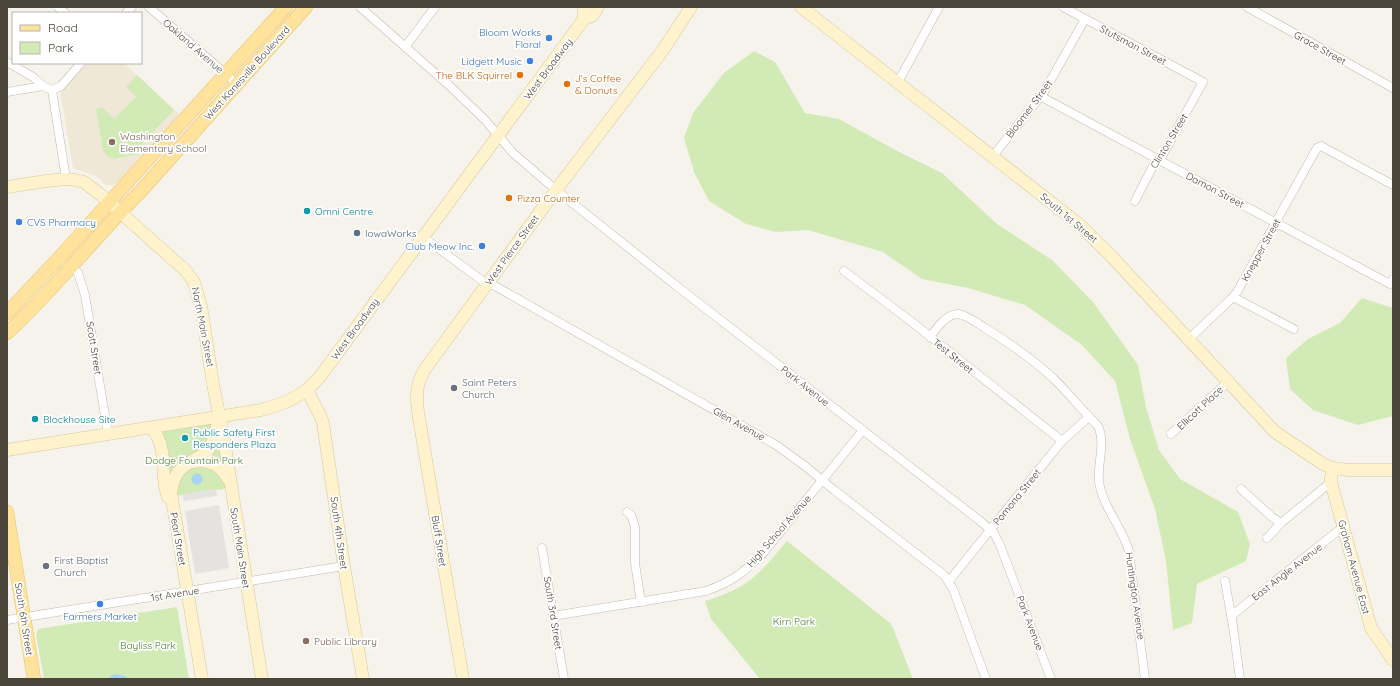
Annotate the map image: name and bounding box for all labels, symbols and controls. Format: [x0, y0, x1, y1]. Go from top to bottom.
legend [12, 12, 142, 64]
street label: Oakland Avenue [160, 16, 226, 76]
text: Road [48, 20, 78, 35]
street label: Stutsman Street [1097, 22, 1169, 68]
street label: West Kanesville Boulevard [201, 23, 293, 123]
place label: Bloom Works Floral [479, 26, 541, 51]
street label: Grace Street [1292, 28, 1349, 68]
marker: Bloom Works Floral [544, 33, 554, 43]
street label: West Broadway [521, 36, 575, 102]
text: Park [48, 40, 73, 55]
place label: Lidgett Music [461, 55, 522, 68]
marker: Lidgett Music [525, 56, 535, 66]
place label: The BLK Squirrel [436, 69, 512, 82]
marker: The BLK Squirrel [515, 70, 525, 80]
place label: J's Coffee & Donuts [575, 72, 621, 97]
street label: Bloomer Street [1003, 77, 1055, 141]
marker: J's Coffee & Donuts [562, 79, 572, 89]
street label: Clinton Street [1147, 111, 1191, 171]
place label: Washington Elementary School [120, 130, 207, 155]
marker: Washington Elementary School [107, 137, 117, 147]
street label: Damon Street [1184, 169, 1247, 211]
street label: South 1st Street [1038, 190, 1101, 246]
place label: Pizza Counter [517, 192, 580, 205]
marker: Pizza Counter [504, 193, 514, 203]
place label: Omni Centre [315, 205, 373, 218]
marker: Omni Centre [302, 206, 312, 216]
street label: West Pierce Street [482, 212, 542, 288]
place label: CVS Pharmacy [27, 216, 96, 229]
street label: Knepper Street [1238, 216, 1284, 284]
marker: CVS Pharmacy [14, 217, 24, 227]
place label: IowaWorks [365, 227, 417, 240]
marker: IowaWorks [352, 228, 362, 238]
place label: Club Meow Inc. [405, 240, 474, 253]
marker: Club Meow Inc. [477, 241, 487, 251]
street label: North Main Street [189, 286, 217, 369]
street label: West Broadway [328, 295, 382, 363]
street label: Scott Street [83, 320, 105, 376]
street label: Test Street [930, 336, 976, 377]
street label: Park Avenue [778, 363, 832, 409]
place label: Saint Peters Church [462, 376, 517, 401]
marker: Saint Peters Church [449, 383, 459, 393]
street label: Ellicott Place [1174, 383, 1226, 433]
street label: Glen Avenue [711, 404, 768, 444]
place label: Blockhouse Site [43, 413, 116, 426]
marker: Blockhouse Site [30, 414, 40, 424]
place label: Public Safety First Responders Plaza [193, 426, 276, 451]
marker: Public Safety First Responders Plaza [180, 433, 190, 443]
park label: Dodge Fountain Park [145, 454, 243, 467]
street label: Pomona Street [990, 466, 1044, 528]
street label: High School Avenue [744, 492, 814, 570]
street label: South 4th Street [327, 496, 351, 571]
street label: South Main Street [227, 507, 253, 590]
street label: Pearl Street [167, 511, 189, 567]
street label: Bluff Street [429, 514, 450, 568]
street label: Graham Avenue East [1335, 518, 1373, 616]
street label: East Angle Avenue [1249, 540, 1325, 604]
street label: Huntington Avenue [1122, 551, 1148, 641]
place label: First Baptist Church [54, 554, 109, 579]
marker: First Baptist Church [41, 561, 51, 571]
street label: South 3rd Street [541, 575, 565, 651]
street label: South 6th Street [12, 582, 36, 657]
street label: 1st Avenue [150, 584, 200, 604]
street label: Park Avenue [1014, 594, 1047, 653]
marker: Farmers Market [95, 599, 105, 609]
place label: Farmers Market [63, 610, 137, 623]
park label: Kirn Park [773, 615, 815, 628]
place label: Public Library [314, 635, 377, 648]
marker: Public Library [301, 636, 311, 646]
park label: Bayliss Park [120, 639, 176, 652]

